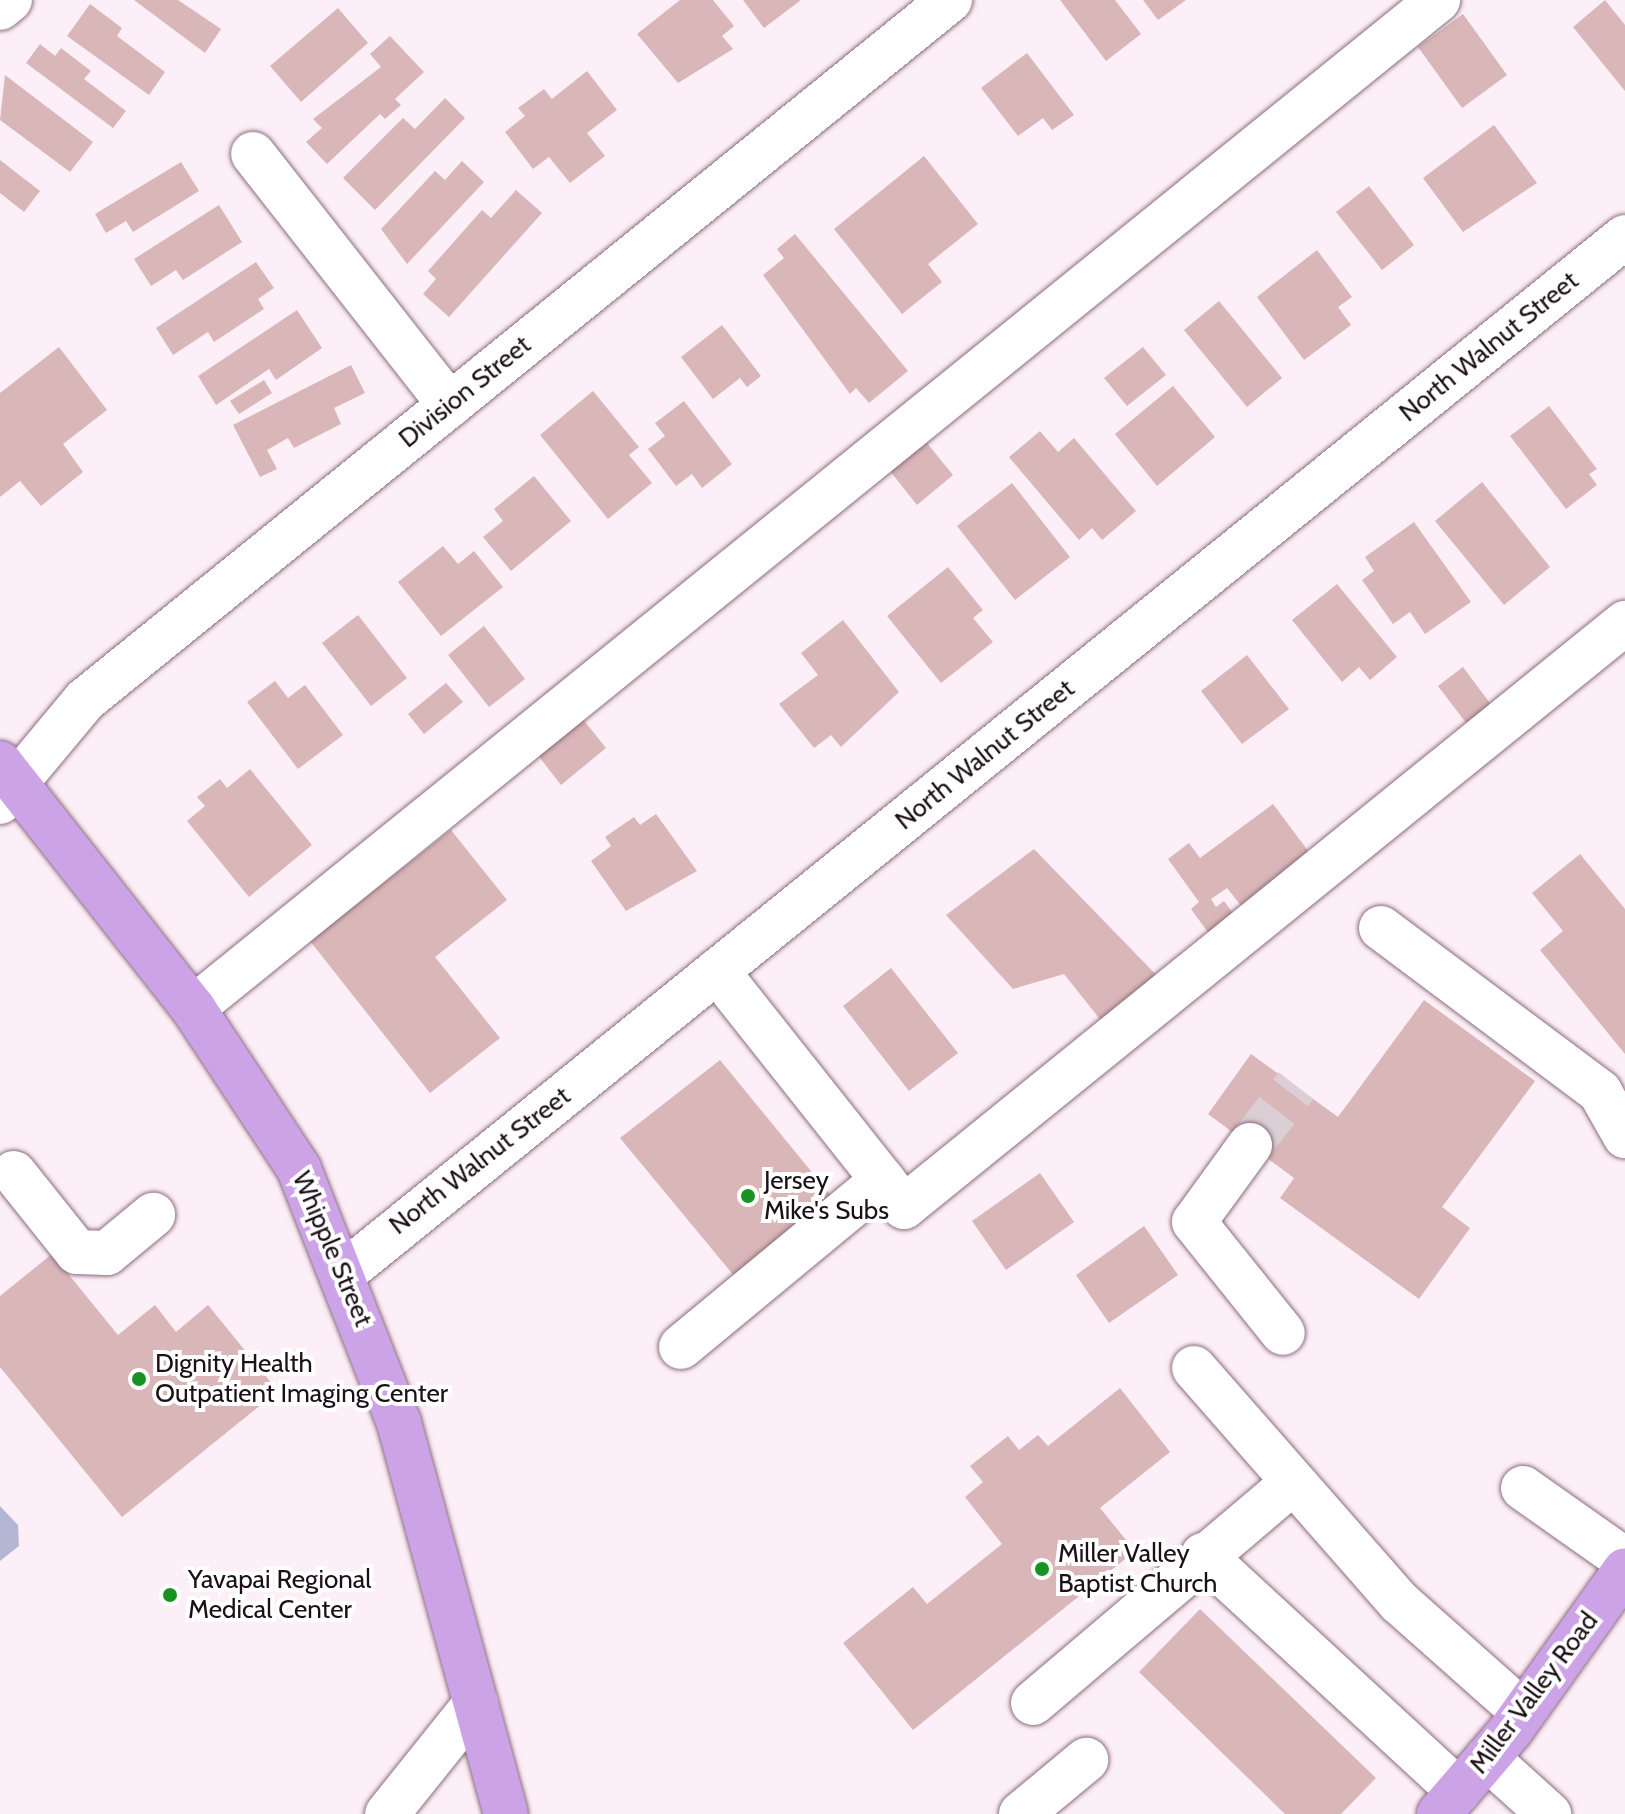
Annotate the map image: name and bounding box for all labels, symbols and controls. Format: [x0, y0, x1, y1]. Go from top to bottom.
street label: North Walnut Street [1393, 265, 1585, 429]
street label: Division Street [393, 329, 537, 455]
street label: North Walnut Street [889, 673, 1081, 837]
street label: North Walnut Street [383, 1081, 577, 1241]
place label: Jersey Mike's Subs [764, 1165, 889, 1226]
street label: Whipple Street [285, 1167, 379, 1331]
marker: Jersey Mike's Subs [739, 1187, 757, 1205]
place label: Dignity Health Outpatient Imaging Center [155, 1348, 448, 1410]
marker: Dignity Health Outpatient Imaging Center [130, 1370, 148, 1388]
place label: Miller Valley Baptist Church [1058, 1538, 1217, 1600]
marker: Miller Valley Baptist Church [1033, 1560, 1051, 1578]
place label: Yavapai Regional Medical Center [188, 1564, 371, 1626]
marker: Yavapai Regional Medical Center [159, 1584, 181, 1606]
street label: Miller Valley Road [1463, 1606, 1605, 1780]

